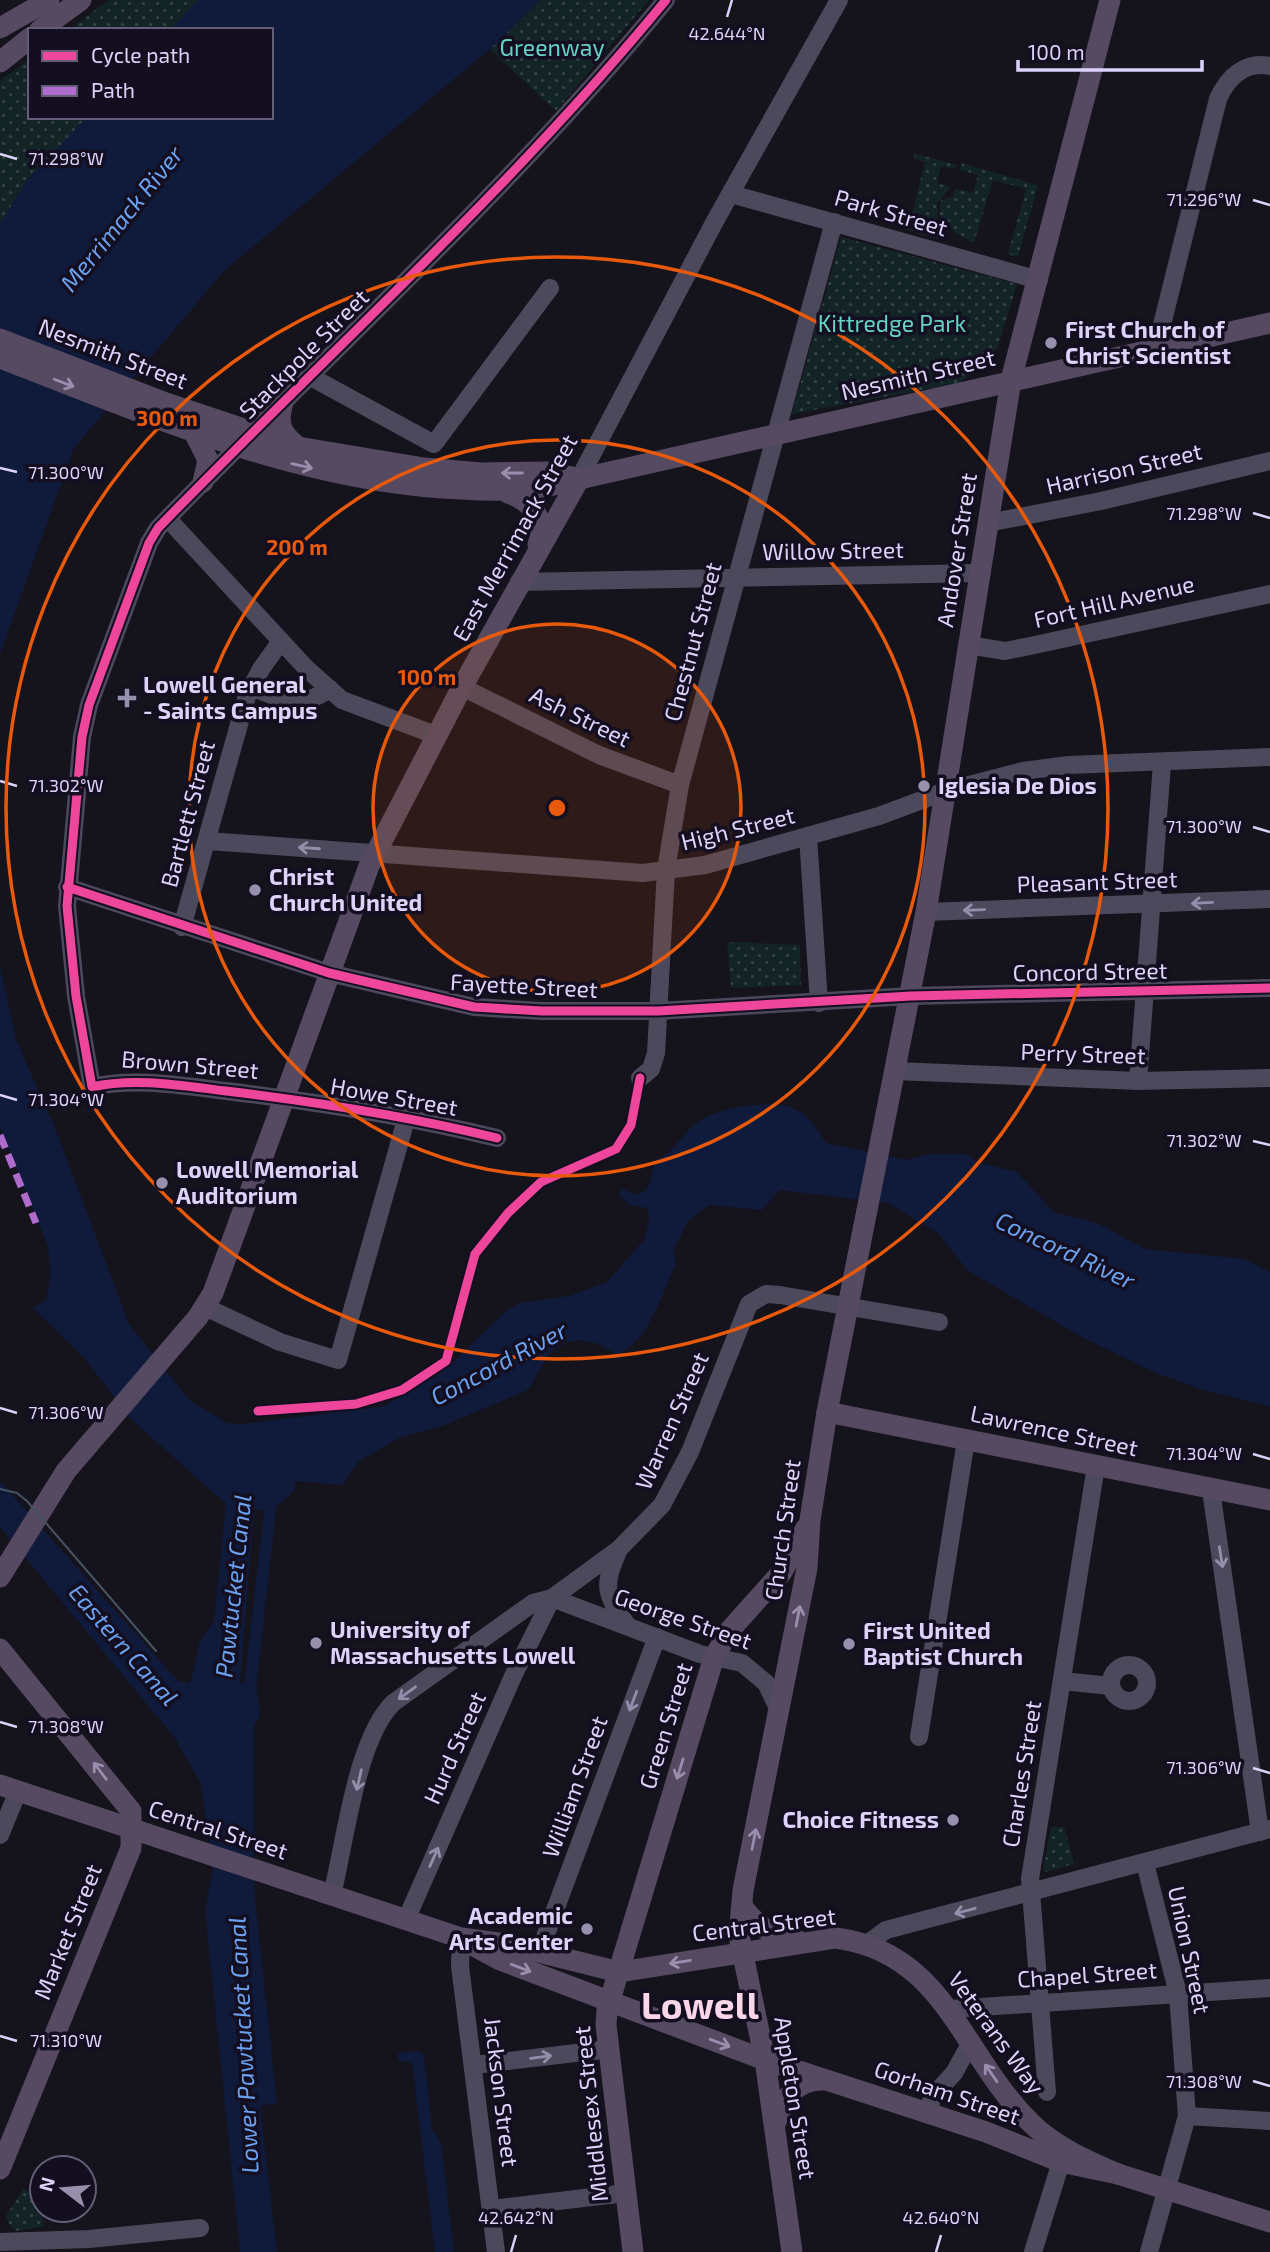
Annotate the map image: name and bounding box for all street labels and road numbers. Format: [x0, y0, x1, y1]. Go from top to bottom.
street label: Park Street [832, 183, 951, 242]
street label: Stackpole Street [233, 283, 374, 424]
street label: Nesmith Street [35, 312, 192, 394]
street label: Nesmith Street [838, 343, 998, 405]
street label: East Merrimack Street [446, 429, 583, 646]
street label: Harrison Street [1043, 436, 1205, 500]
street label: Andover Street [930, 470, 982, 629]
street label: Willow Street [762, 535, 904, 565]
street label: Chestnut Street [657, 559, 727, 724]
street label: Fort Hill Avenue [1031, 569, 1197, 633]
street label: Ash Street [526, 680, 635, 753]
street label: Bartlett Street [154, 737, 220, 890]
street label: High Street [678, 800, 798, 856]
street label: Pleasant Street [1016, 864, 1178, 898]
street label: Concord Street [1012, 956, 1168, 986]
street label: Fayette Street [450, 967, 599, 1003]
street label: Perry Street [1020, 1037, 1146, 1069]
street label: Brown Street [120, 1044, 260, 1084]
street label: Howe Street [328, 1071, 460, 1121]
street label: Warren Street [628, 1348, 714, 1493]
street label: Lawrence Street [968, 1399, 1141, 1461]
street label: Church Street [758, 1457, 806, 1602]
street label: George Street [611, 1582, 756, 1655]
street label: Green Street [633, 1659, 698, 1792]
street label: Hurd Street [417, 1687, 491, 1808]
street label: Charles Street [996, 1698, 1046, 1849]
street label: William Street [535, 1712, 613, 1861]
street label: Central Street [145, 1793, 292, 1865]
street label: Market Street [27, 1860, 107, 2003]
street label: Union Street [1163, 1883, 1217, 2016]
street label: Central Street [690, 1901, 838, 1947]
street label: Chapel Street [1016, 1955, 1158, 1993]
street label: Veterans Way [943, 1966, 1051, 2099]
street label: Appleton Street [769, 2014, 823, 2181]
street label: Jackson Street [479, 2015, 525, 2169]
street label: Middlesex Street [567, 2025, 613, 2203]
street label: Gorham Street [871, 2054, 1024, 2130]

